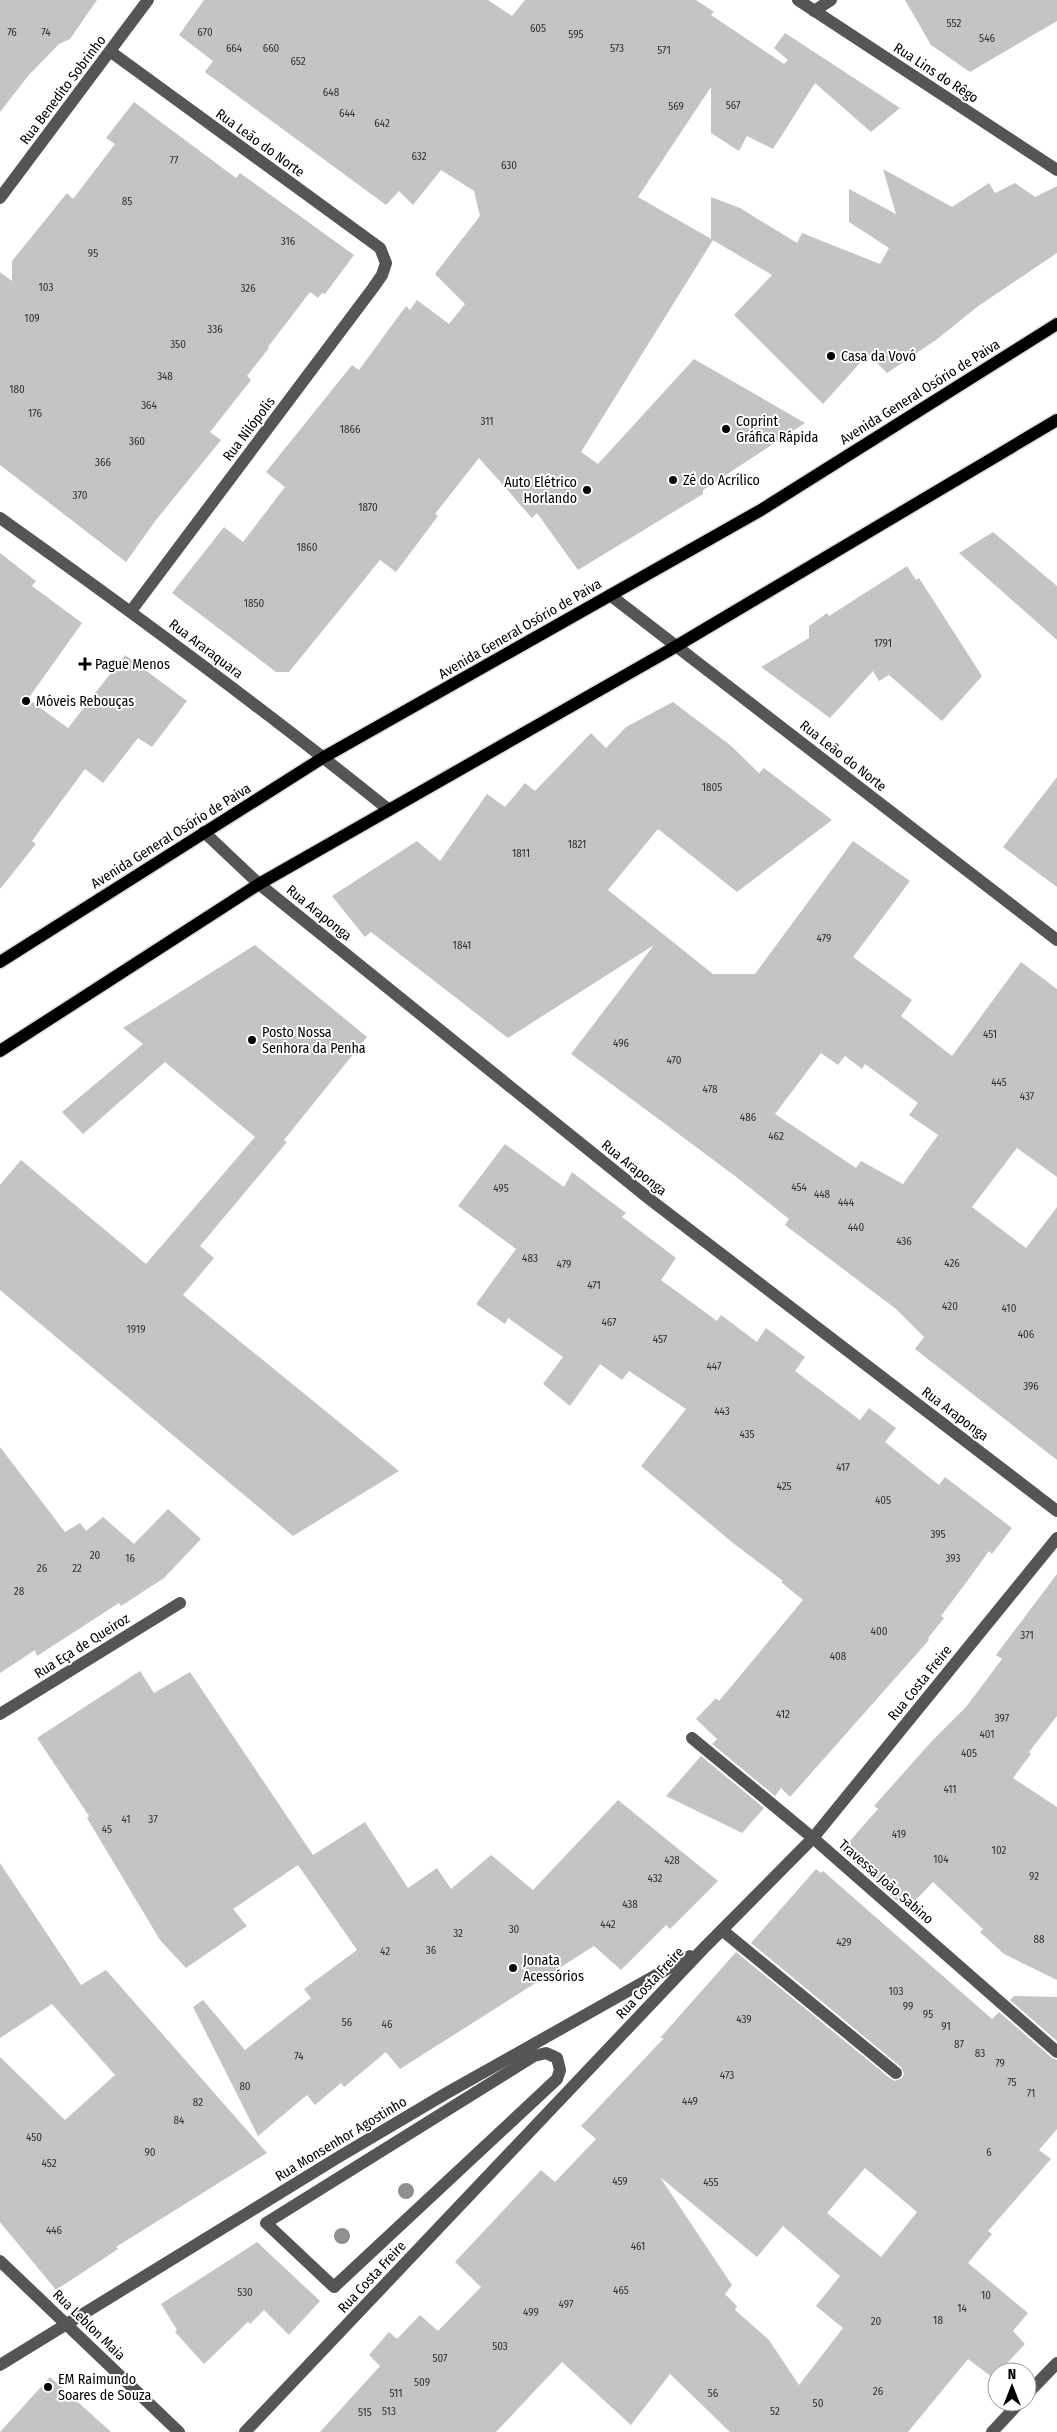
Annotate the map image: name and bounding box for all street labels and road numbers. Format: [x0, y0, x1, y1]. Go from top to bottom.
street label: Rua Benedito Sobrinho [16, 32, 110, 148]
street label: Rua Lins do Rêgo [890, 39, 982, 107]
street label: Rua Leão do Norte [212, 105, 308, 181]
street label: Avenida General Osório de Paiva [837, 336, 1003, 448]
street label: Rua Nilópolis [219, 393, 279, 465]
street label: Avenida General Osório de Paiva [436, 575, 605, 683]
street label: Rua Araraquara [166, 616, 246, 682]
street label: Rua Leão do Norte [796, 717, 890, 795]
street label: Avenida General Osório de Paiva [88, 780, 254, 892]
street label: Rua Araponga [283, 881, 355, 945]
street label: Rua Araponga [598, 1136, 670, 1200]
street label: Rua Araponga [918, 1383, 992, 1445]
street label: Rua Eça de Queiroz [31, 1610, 133, 1682]
street label: Rua Costa Freire [884, 1642, 956, 1724]
street label: Travessa João Sabino [835, 1836, 937, 1928]
street label: Rua Costa Freire [612, 1944, 688, 2022]
street label: Rua Monsenhor Agostinho [272, 2093, 410, 2185]
street label: Rua Costa Freire [334, 2238, 410, 2316]
street label: Rua Leblon Maia [49, 2286, 129, 2364]

